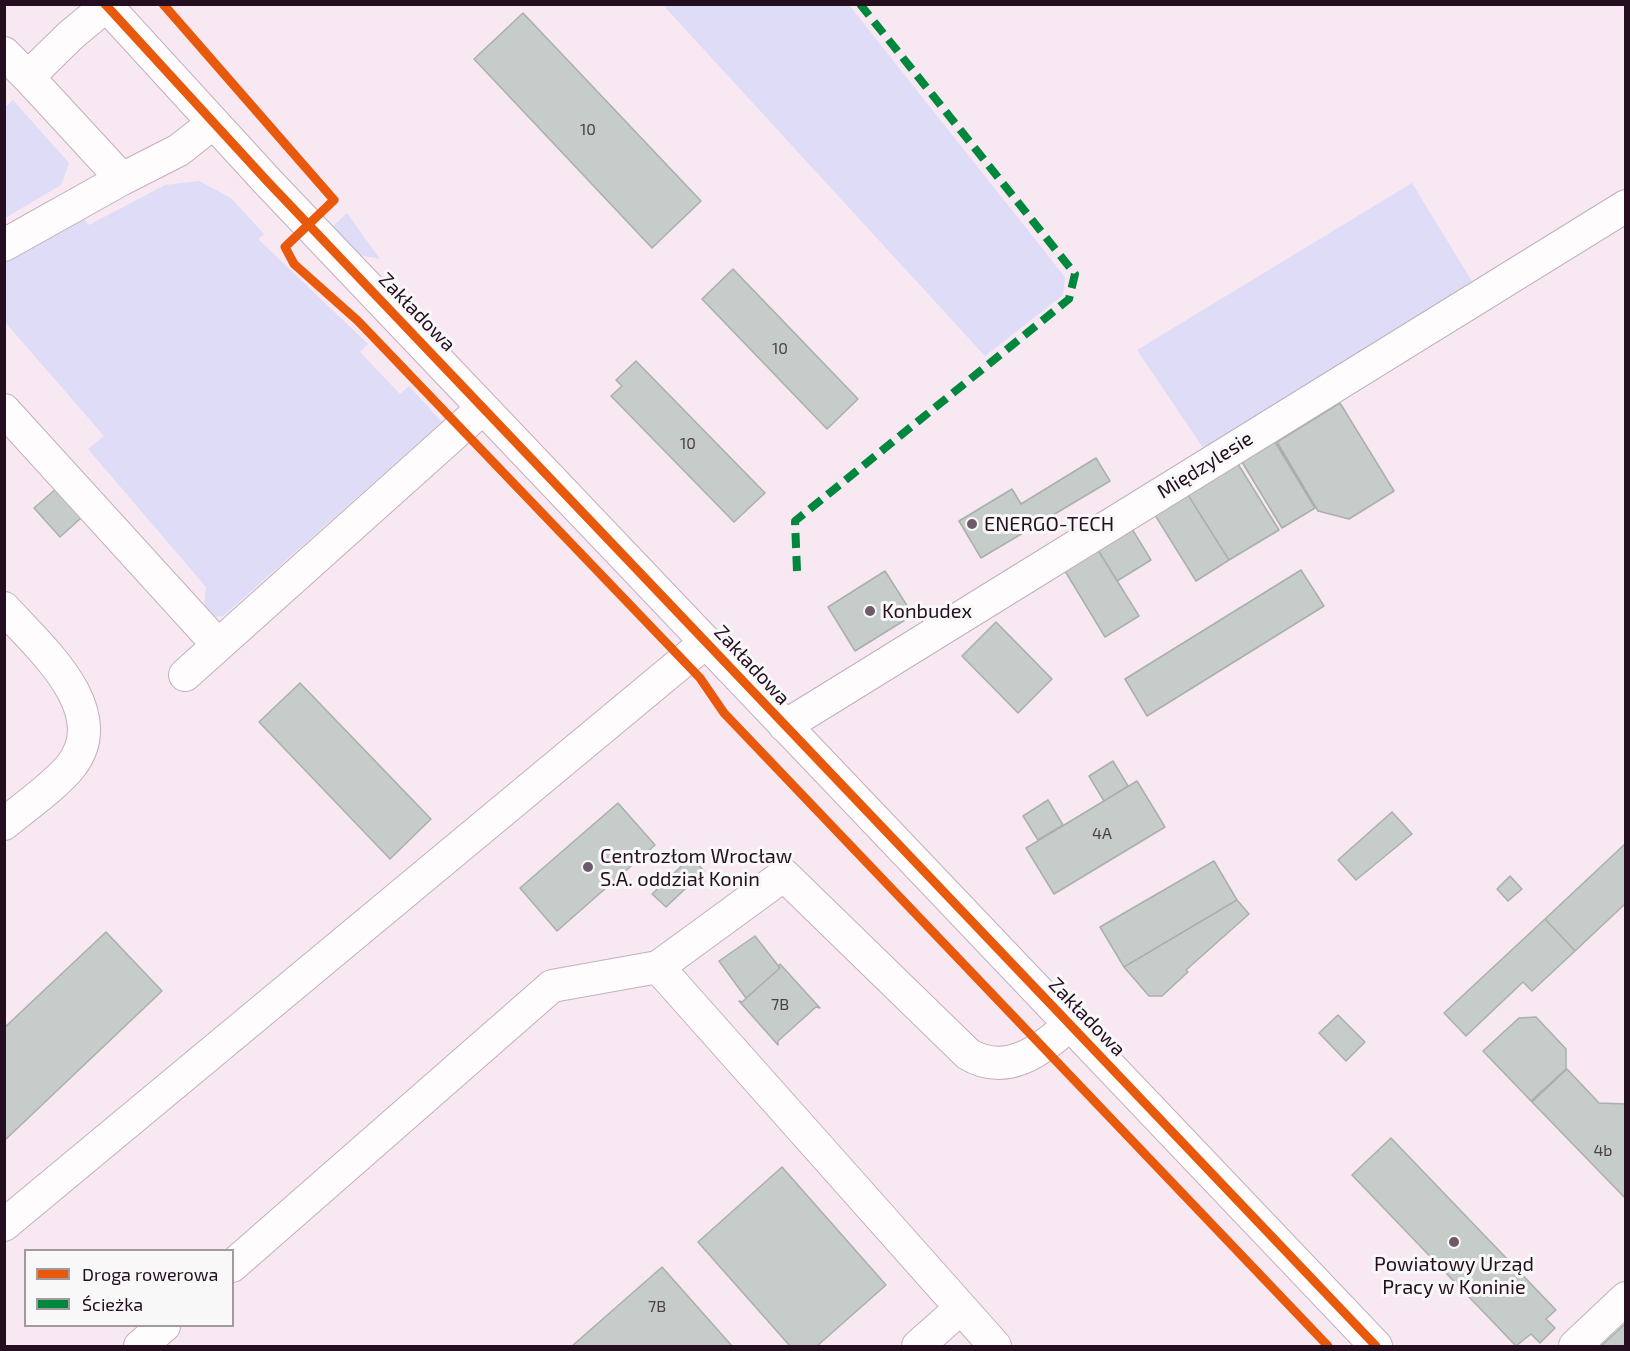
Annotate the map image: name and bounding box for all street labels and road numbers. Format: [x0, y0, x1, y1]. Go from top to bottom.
street label: Zakładowa [374, 268, 460, 356]
street label: Międzylesie [1153, 426, 1257, 504]
street label: Zakładowa [709, 620, 795, 710]
street label: Zakładowa [1044, 973, 1130, 1061]

